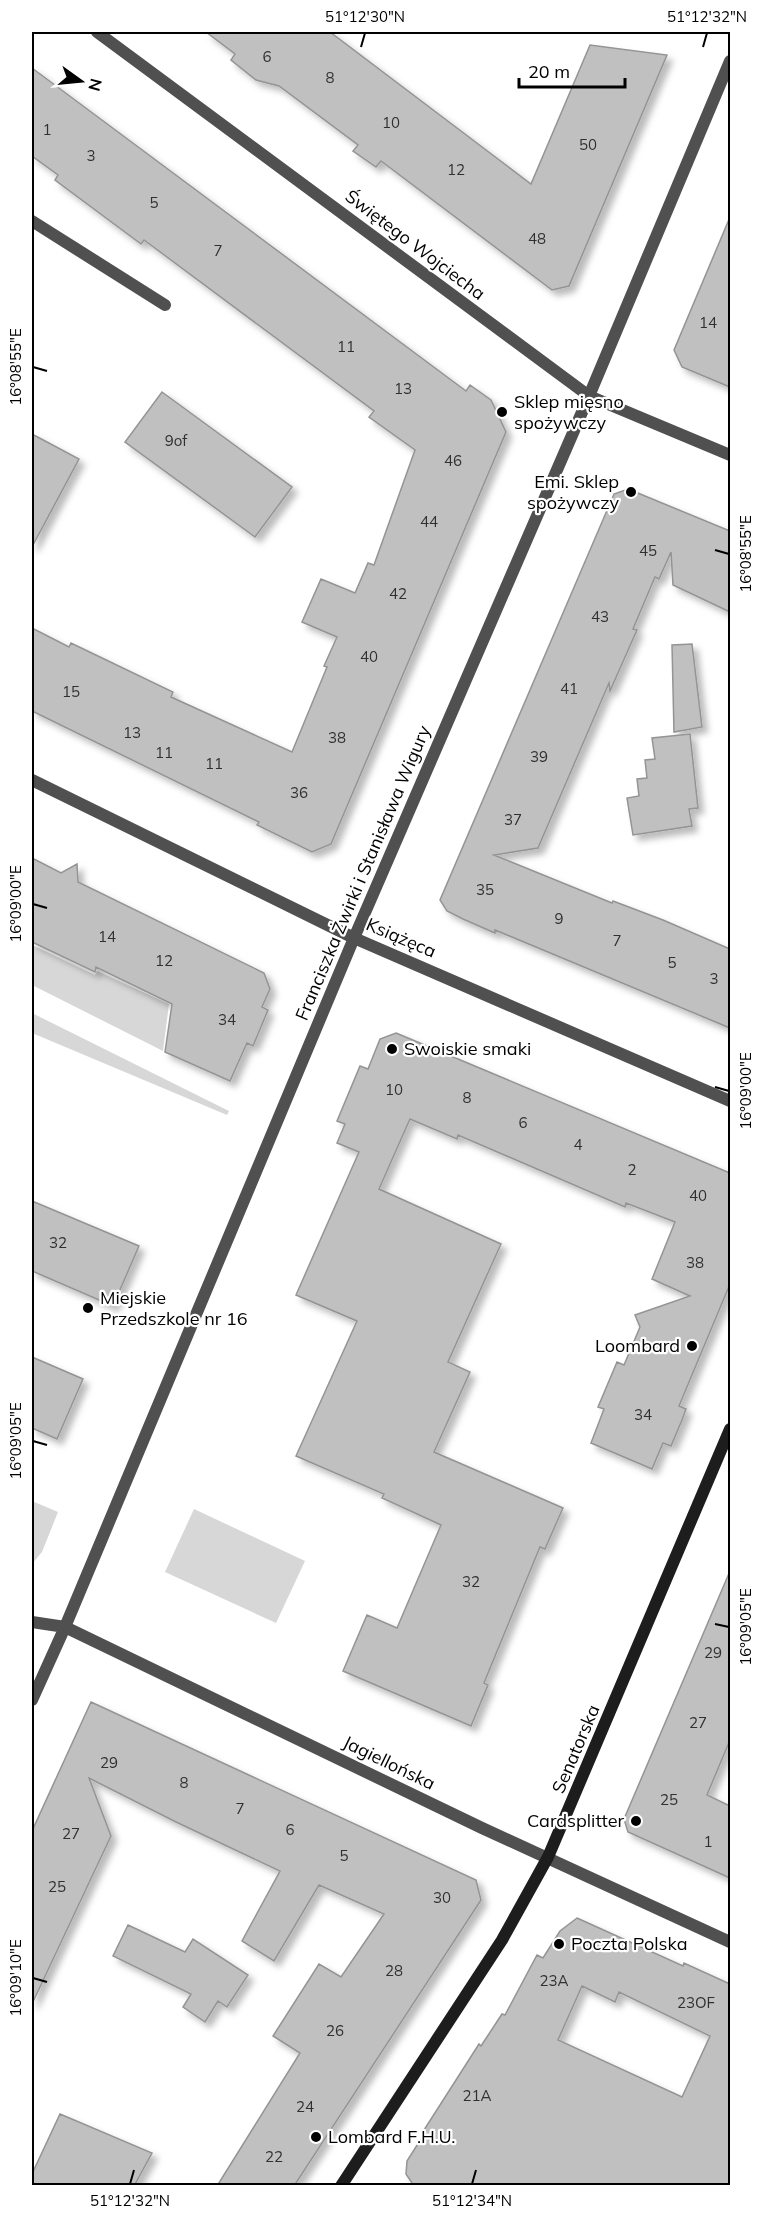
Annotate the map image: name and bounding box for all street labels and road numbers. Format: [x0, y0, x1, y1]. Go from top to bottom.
street label: Świętego Wojciecha [341, 184, 490, 305]
street label: Franciszka Żwirki i Stanisława Wigury [290, 722, 435, 1024]
street label: Książęca [363, 913, 440, 963]
street label: Senatorska [547, 1701, 605, 1797]
street label: Jagiellońska [339, 1730, 439, 1795]

